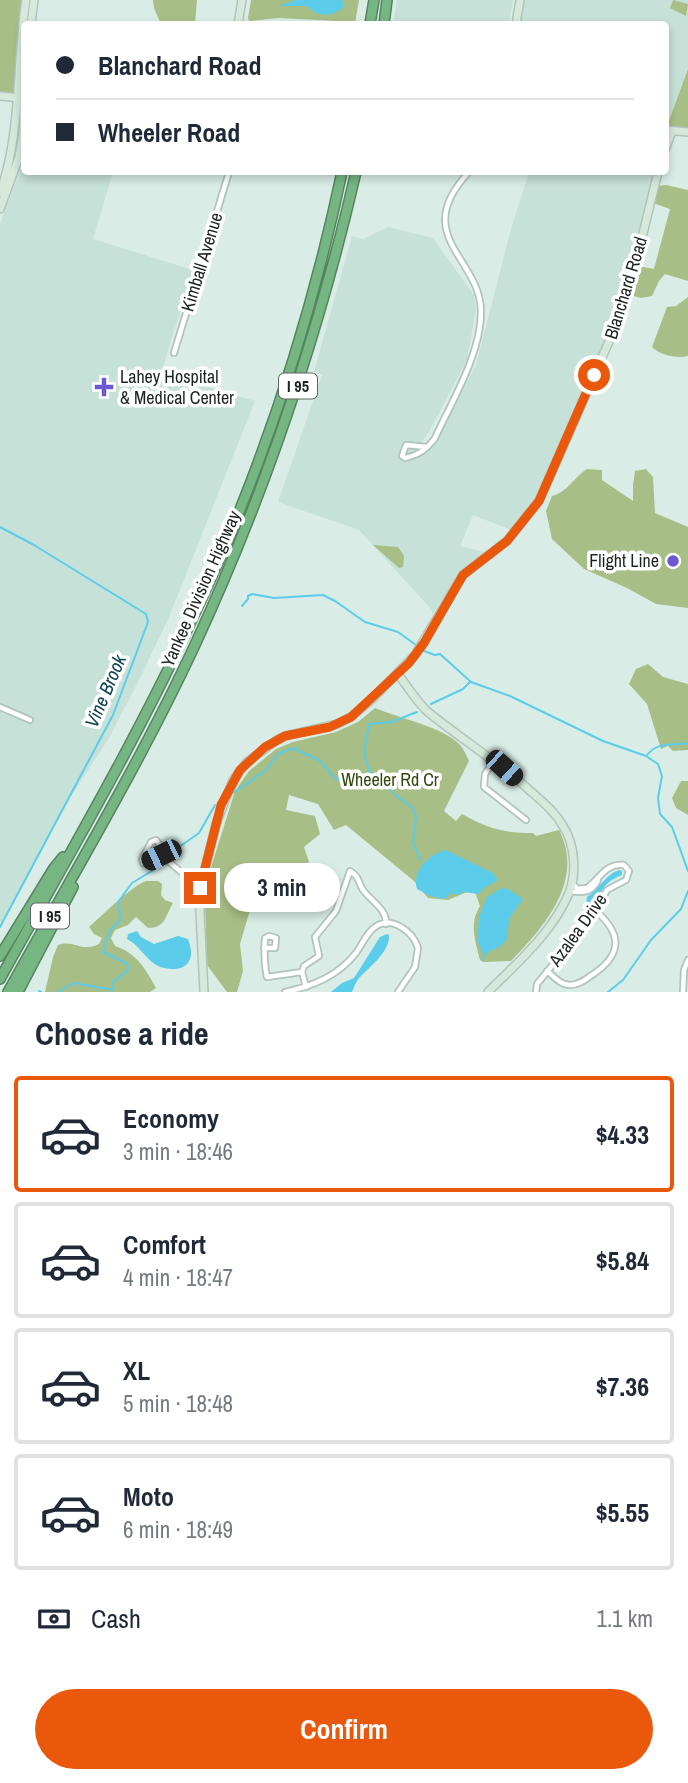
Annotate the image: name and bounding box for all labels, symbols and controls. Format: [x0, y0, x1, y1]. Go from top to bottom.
text: Blanchard Road [98, 48, 262, 83]
text: Wheeler Road [98, 115, 240, 150]
street label: Kimball Avenue [175, 209, 228, 314]
street label: Blanchard Road [598, 234, 653, 342]
route start [578, 359, 610, 391]
place label: Lahey Hospital & Medical Center [120, 364, 234, 410]
road number: I 95 [279, 374, 317, 398]
marker: Lahey Hospital & Medical Center [94, 377, 114, 397]
street label: Yankee Division Highway [155, 506, 247, 671]
place label: Flight Line [589, 548, 659, 573]
marker: Flight Line [665, 553, 681, 569]
water label: Vine Brook [78, 649, 132, 731]
car [482, 746, 527, 790]
park label: Wheeler Rd Cr [341, 767, 439, 792]
car [138, 836, 185, 874]
callout: 3 min [224, 864, 340, 912]
route end [184, 872, 216, 904]
text: 3 min [257, 872, 307, 903]
street label: Azalea Drive [542, 888, 613, 972]
road number: I 95 [31, 904, 69, 928]
text: Choose a ride [35, 1012, 209, 1055]
text: Economy [123, 1101, 219, 1136]
icon: car [39, 1103, 102, 1166]
text: $4.33 [596, 1117, 649, 1152]
text: 3 min · 18:46 [123, 1136, 233, 1167]
text: Comfort [123, 1227, 206, 1262]
icon: car [39, 1229, 102, 1292]
text: $5.84 [596, 1243, 649, 1278]
text: 4 min · 18:47 [123, 1262, 233, 1293]
text: XL [123, 1353, 150, 1388]
icon: car [39, 1355, 102, 1418]
text: $7.36 [596, 1369, 649, 1404]
text: 5 min · 18:48 [123, 1388, 233, 1419]
text: Moto [123, 1479, 174, 1514]
icon: car [39, 1481, 102, 1544]
text: $5.55 [596, 1495, 649, 1530]
text: 6 min · 18:49 [123, 1514, 233, 1545]
icon: cash [35, 1600, 73, 1638]
text: Cash [91, 1601, 141, 1636]
text: 1.1 km [596, 1603, 653, 1634]
button: Confirm [35, 1689, 653, 1769]

